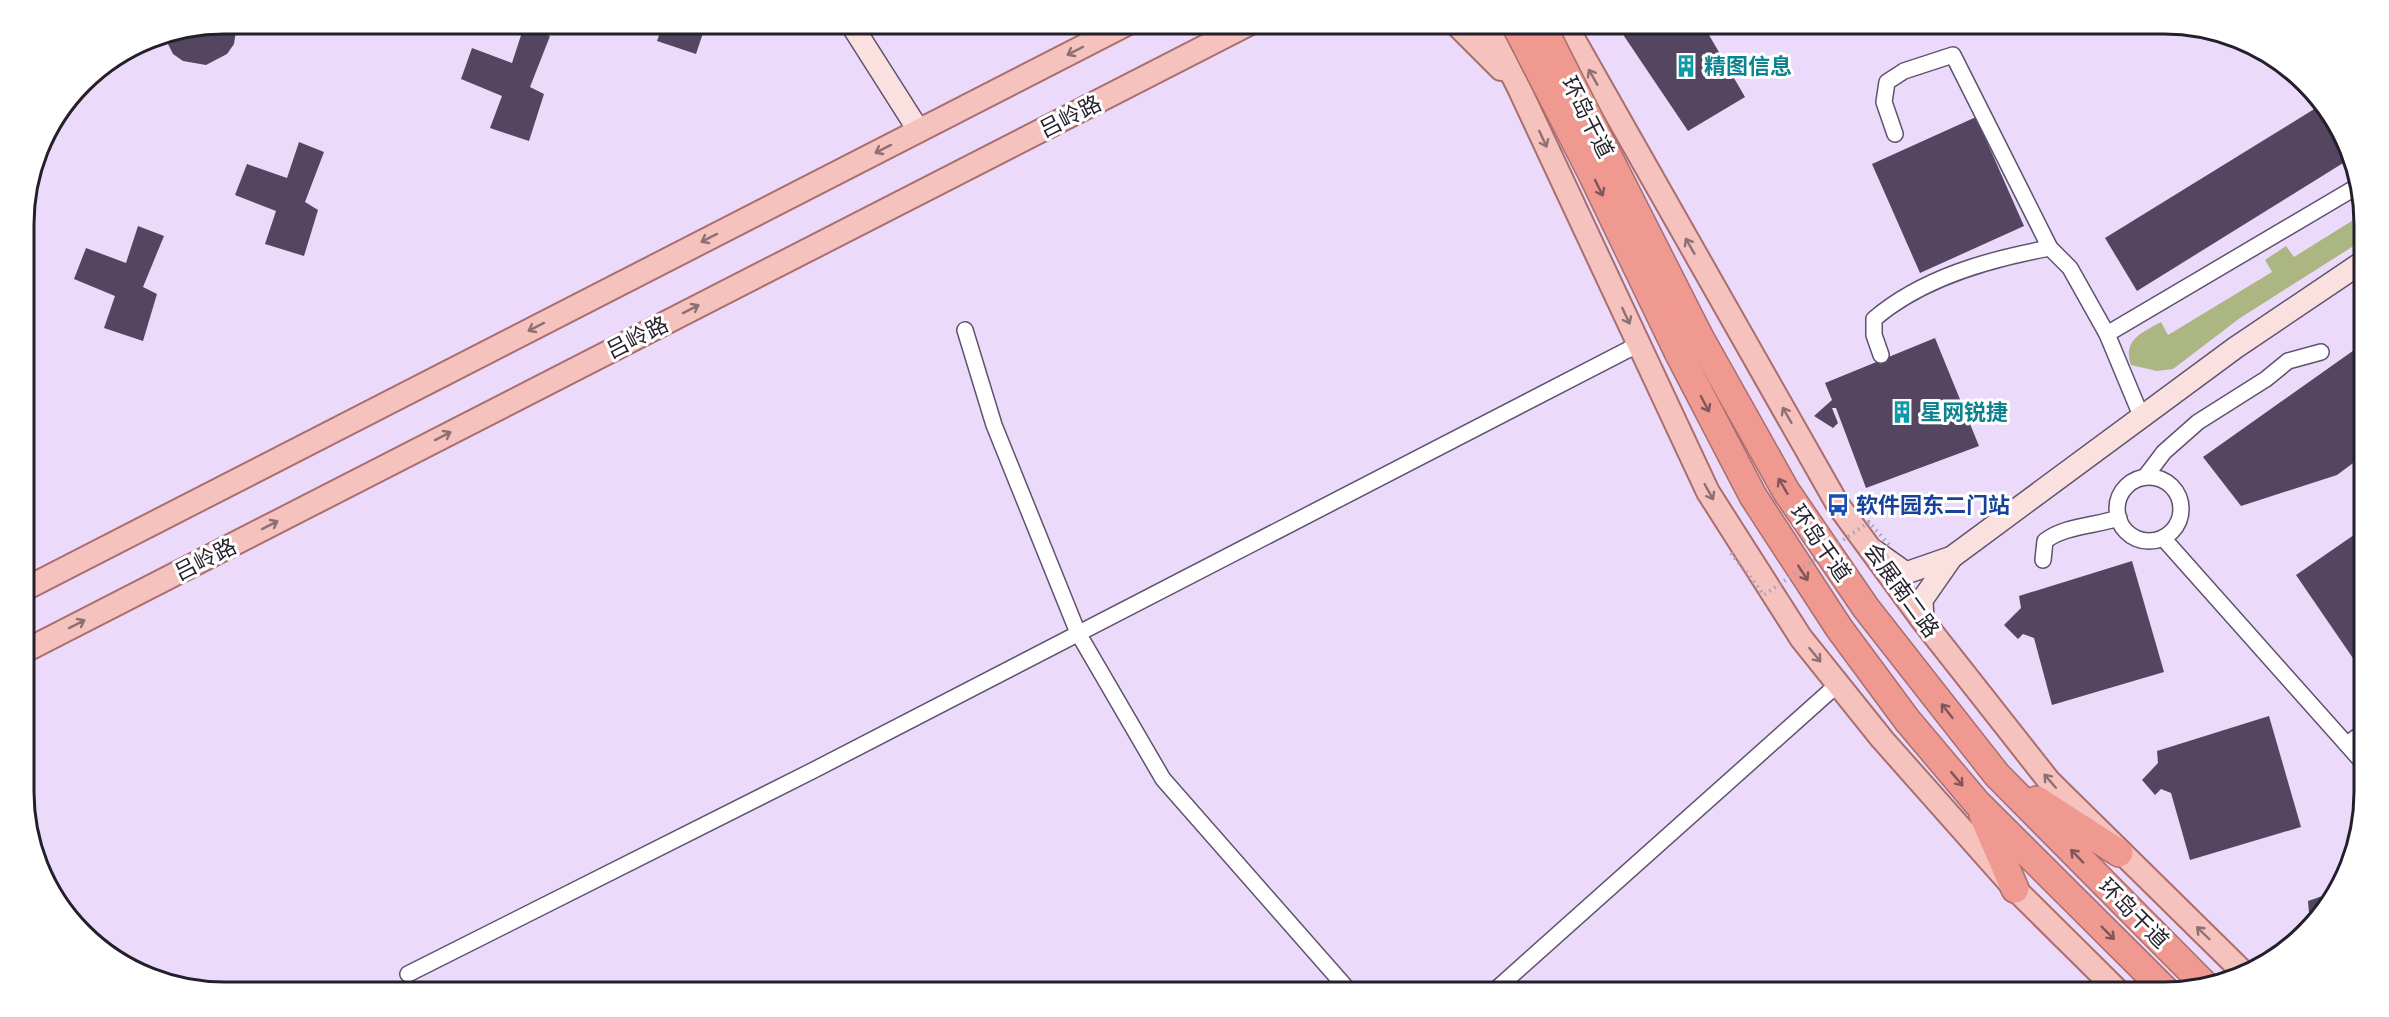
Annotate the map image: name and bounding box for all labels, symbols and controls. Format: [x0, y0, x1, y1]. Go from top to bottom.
one-way arrow [1066, 45, 1084, 57]
building icon: 精图信息 [1673, 53, 1699, 79]
place label: 精图信息 [1704, 53, 1792, 80]
one-way arrow [1587, 69, 1599, 86]
street label: 环岛干道 [1556, 72, 1620, 163]
street label: 吕岭路 [1035, 89, 1106, 143]
one-way arrow [1537, 130, 1549, 148]
one-way arrow [874, 144, 892, 155]
one-way arrow [1594, 179, 1606, 197]
one-way arrow [701, 233, 719, 244]
one-way arrow [1684, 238, 1696, 255]
one-way arrow [682, 303, 700, 314]
one-way arrow [1620, 306, 1632, 324]
street label: 吕岭路 [602, 310, 673, 364]
one-way arrow [527, 322, 545, 333]
one-way arrow [1699, 395, 1711, 412]
building icon: 星网锐捷 [1889, 399, 1915, 425]
place label: 星网锐捷 [1920, 399, 2008, 426]
one-way arrow [1781, 407, 1793, 424]
one-way arrow [434, 430, 452, 442]
one-way arrow [1777, 478, 1789, 495]
one-way arrow [1703, 483, 1715, 500]
bus stop icon: 软件园东二门站 [1825, 492, 1851, 518]
place label: 软件园东二门站 [1856, 492, 2010, 519]
street label: 环岛干道 [1784, 499, 1857, 587]
one-way arrow [260, 519, 278, 531]
street label: 吕岭路 [170, 532, 241, 586]
street label: 会展南二路 [1858, 538, 1945, 643]
one-way arrow [1797, 564, 1809, 580]
one-way arrow [68, 618, 86, 629]
one-way arrow [1808, 647, 1821, 663]
one-way arrow [1940, 704, 1953, 720]
one-way arrow [1950, 771, 1964, 786]
one-way arrow [2043, 774, 2057, 789]
one-way arrow [2070, 849, 2084, 864]
street label: 环岛干道 [2093, 873, 2174, 954]
one-way arrow [2101, 926, 2116, 940]
one-way arrow [2195, 926, 2210, 941]

